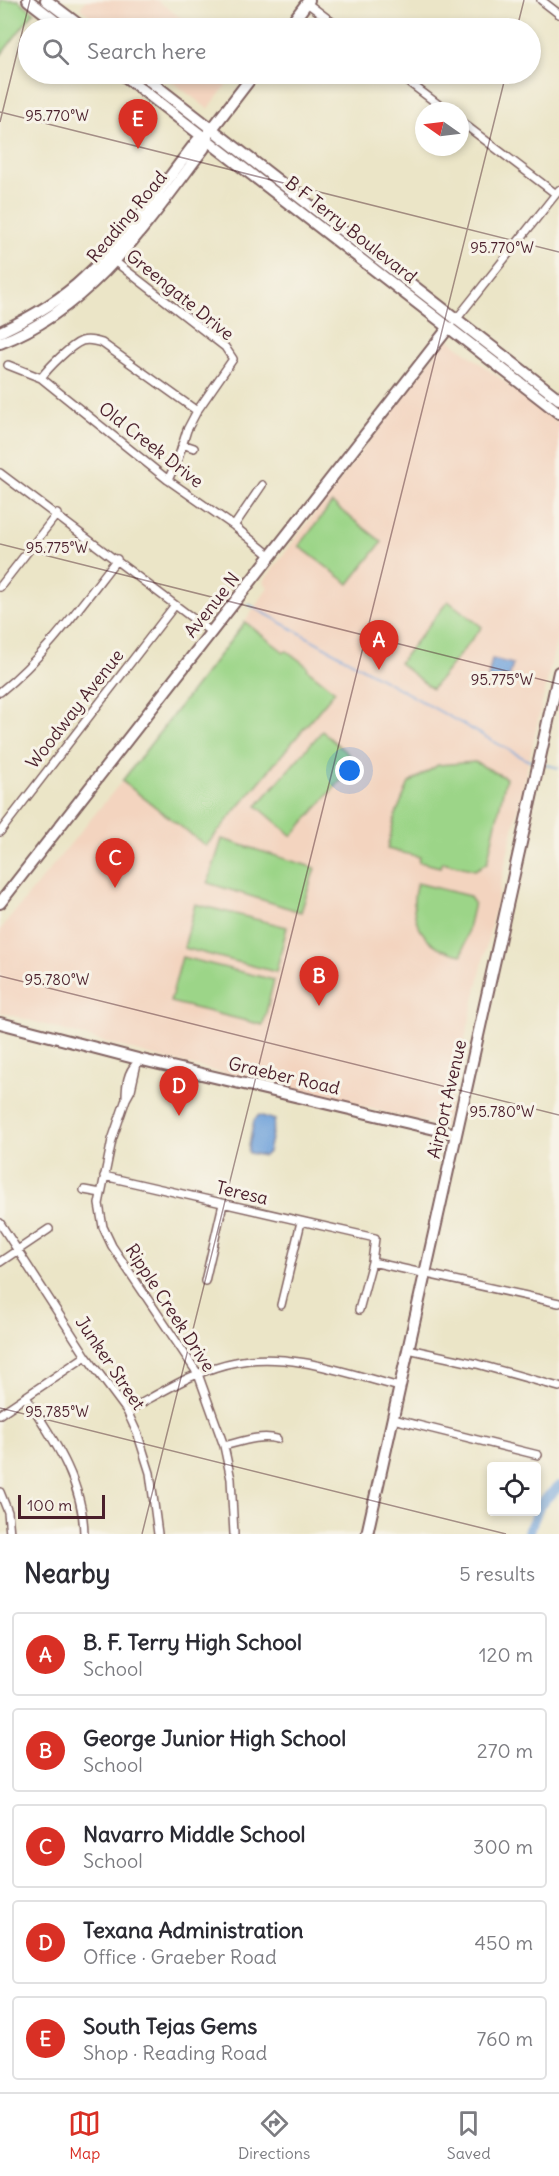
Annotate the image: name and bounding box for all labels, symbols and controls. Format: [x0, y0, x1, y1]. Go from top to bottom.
search box [18, 18, 541, 84]
icon: search [39, 35, 72, 68]
text: Search here [87, 37, 206, 65]
pin: E [118, 100, 158, 149]
north arrow [415, 102, 469, 156]
text: 95.770°W [25, 106, 89, 125]
street label: Reading Road [82, 166, 172, 267]
street label: B F Terry Boulevard [281, 171, 422, 288]
text: 95.770°W [470, 238, 534, 257]
street label: Greengate Drive [122, 244, 239, 345]
street label: Old Creek Drive [94, 397, 208, 493]
text: 95.775°W [26, 538, 89, 557]
street label: Avenue N [179, 567, 244, 642]
pin: A [360, 620, 398, 670]
street label: Woodway Avenue [21, 644, 129, 773]
text: 95.775°W [471, 670, 534, 689]
your location [335, 756, 364, 785]
pin: C [96, 838, 134, 888]
pin: B [300, 956, 338, 1006]
text: 95.780°W [25, 970, 90, 989]
street label: Airport Avenue [422, 1037, 471, 1161]
street label: Graeber Road [226, 1052, 342, 1100]
pin: D [160, 1066, 198, 1116]
text: 95.780°W [470, 1102, 535, 1121]
street label: Teresa [214, 1175, 270, 1210]
street label: Ripple Creek Drive [120, 1239, 220, 1376]
street label: Junker Street [71, 1311, 150, 1414]
text: 95.785°W [25, 1402, 89, 1421]
map controls [487, 1462, 541, 1516]
button: locate [487, 1462, 541, 1516]
scale bar [18, 1492, 105, 1520]
text: 100 m [27, 1495, 72, 1515]
text: Nearby [24, 1557, 110, 1590]
text: 5 results [459, 1561, 535, 1586]
text: B. F. Terry High School [83, 1628, 302, 1656]
text: A [39, 1642, 52, 1667]
text: 120 m [479, 1642, 533, 1667]
text: School [83, 1656, 143, 1681]
text: George Junior High School [83, 1724, 346, 1752]
text: B [39, 1738, 52, 1763]
text: 270 m [477, 1738, 533, 1763]
text: School [83, 1752, 143, 1777]
text: Navarro Middle School [83, 1820, 305, 1848]
text: C [39, 1834, 52, 1859]
text: 300 m [473, 1834, 533, 1859]
text: School [83, 1848, 143, 1873]
text: Texana Administration [83, 1916, 304, 1944]
text: D [38, 1930, 53, 1955]
text: 450 m [474, 1930, 533, 1955]
text: Office · Graeber Road [83, 1944, 277, 1969]
text: South Tejas Gems [83, 2012, 257, 2040]
text: E [40, 2026, 51, 2051]
text: 760 m [476, 2026, 533, 2051]
text: Shop · Reading Road [83, 2040, 267, 2065]
tab: Map [68, 2107, 101, 2163]
tab: Directions [238, 2107, 310, 2163]
tab: Saved [447, 2107, 491, 2163]

